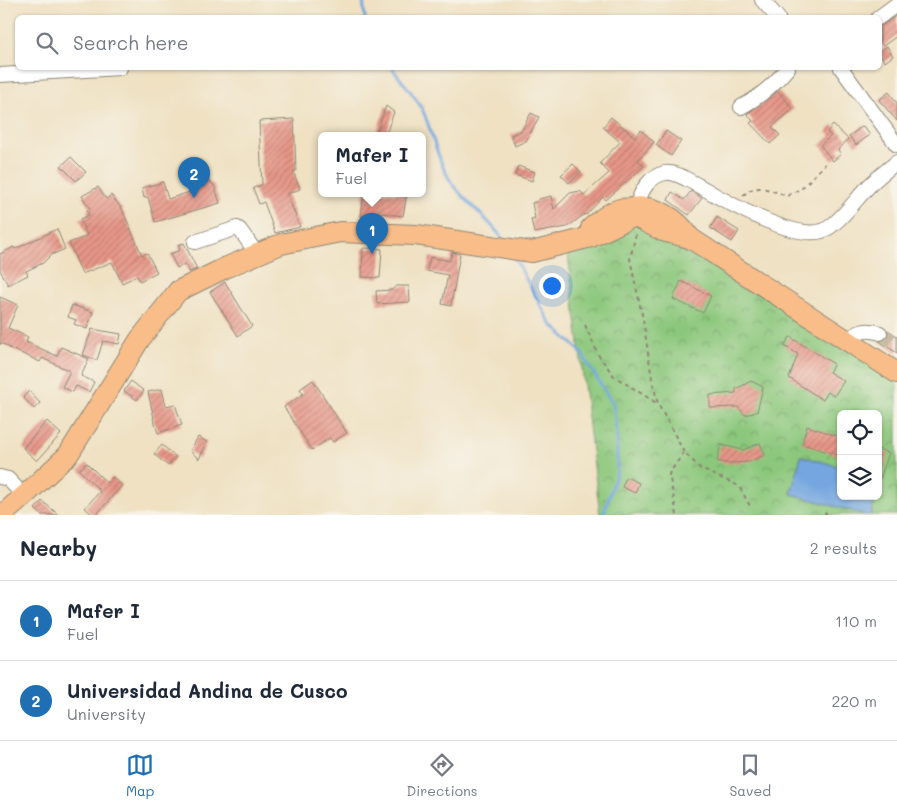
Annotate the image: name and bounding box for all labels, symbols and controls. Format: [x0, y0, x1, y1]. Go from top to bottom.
search box [15, 15, 882, 70]
icon: search [33, 29, 61, 57]
text: Search here [73, 30, 189, 55]
popup [318, 132, 426, 197]
text: Mafer I [336, 142, 408, 167]
pin: 2 [178, 157, 210, 198]
text: Fuel [336, 167, 367, 188]
pin: 1 [356, 213, 388, 254]
your location [539, 273, 565, 299]
map controls [837, 410, 882, 500]
button: locate [837, 410, 882, 455]
button: layers [837, 455, 882, 500]
text: Nearby [20, 534, 97, 561]
text: 2 results [810, 537, 877, 558]
text: Mafer I [67, 598, 140, 623]
text: 1 [32, 610, 40, 631]
text: 110 m [835, 610, 877, 631]
text: Fuel [67, 623, 99, 644]
text: Universidad Andina de Cusco [67, 678, 347, 703]
text: 2 [32, 690, 40, 711]
text: 220 m [831, 690, 877, 711]
text: University [67, 703, 146, 724]
tab: Map [126, 751, 154, 800]
tab: Directions [406, 751, 478, 800]
tab: Saved [729, 751, 771, 800]

